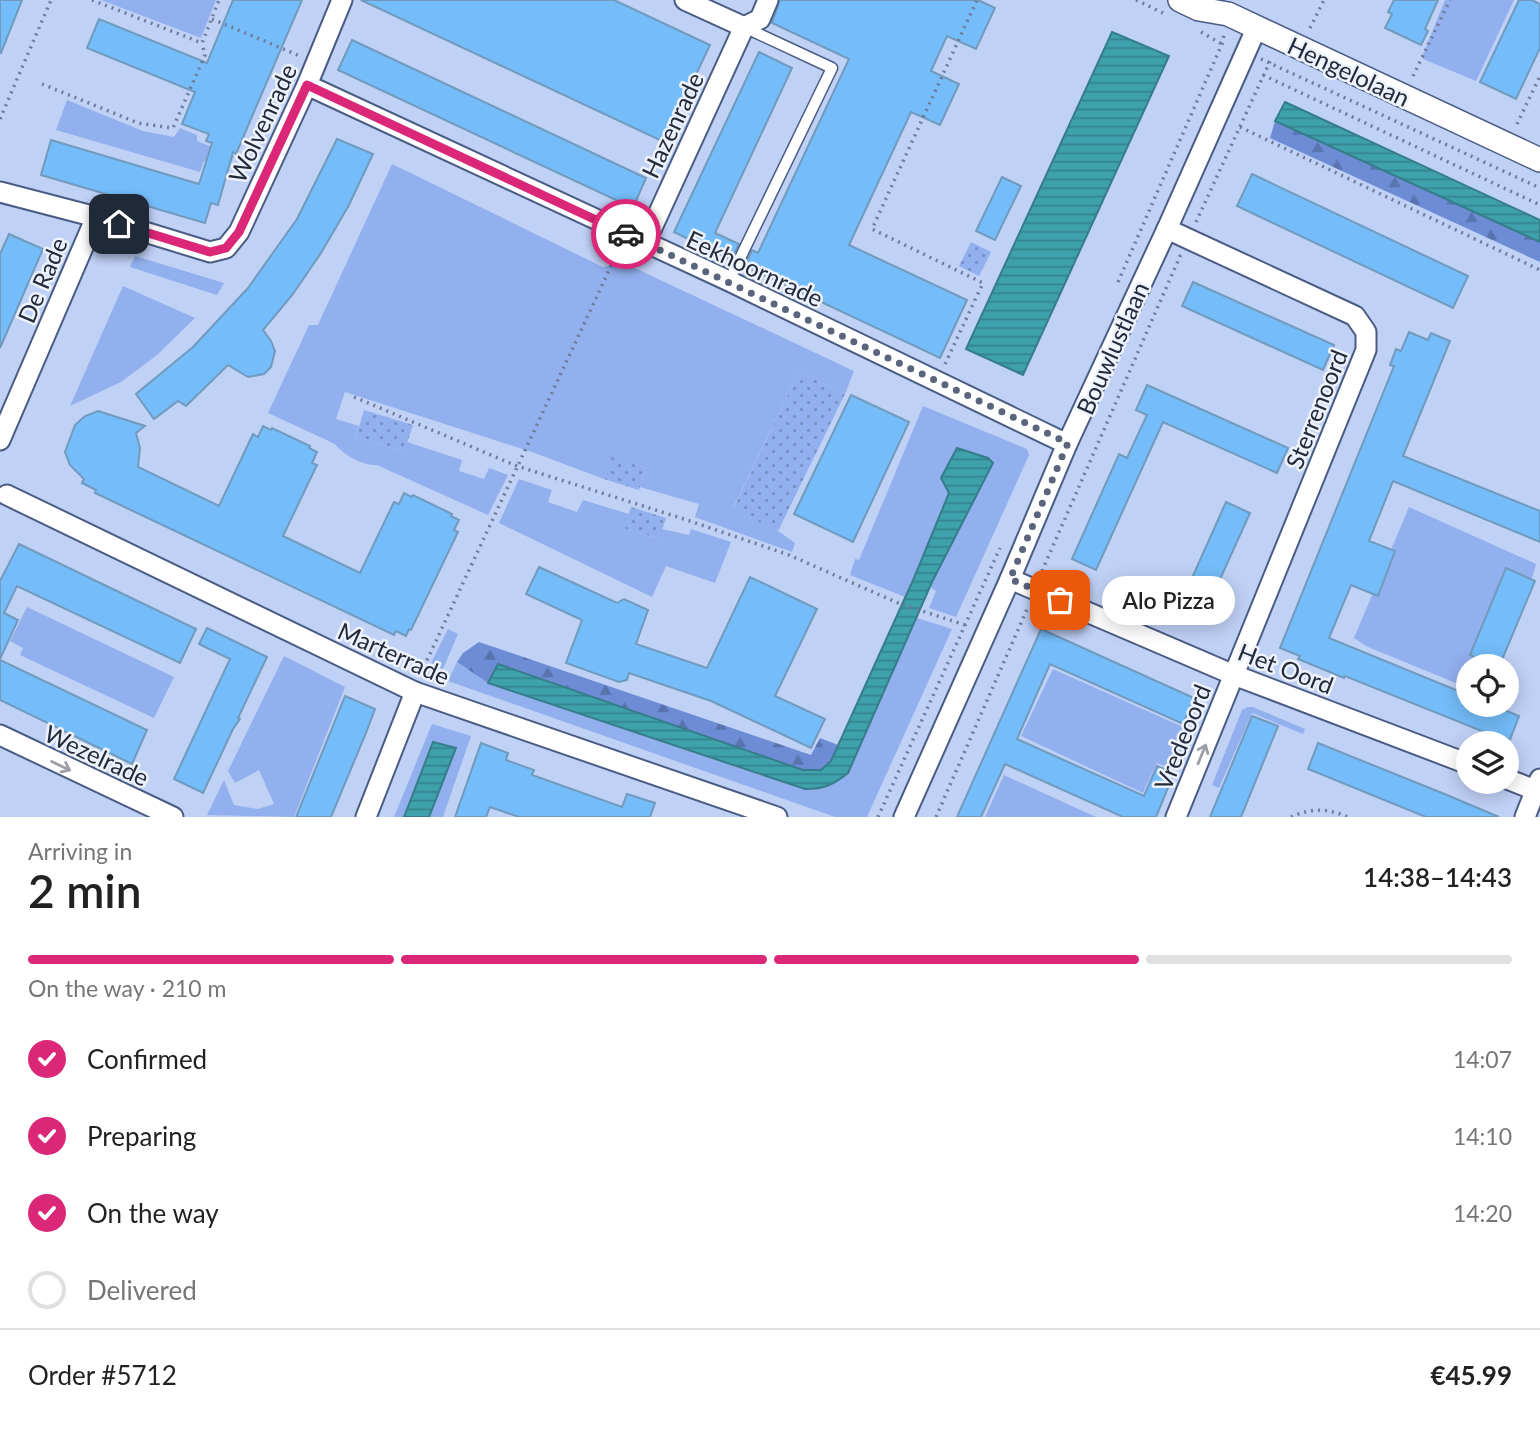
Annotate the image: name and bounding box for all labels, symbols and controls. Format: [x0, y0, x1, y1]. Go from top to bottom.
street label: Hengelolaan [1283, 30, 1415, 112]
street label: Wolvenrade [222, 59, 302, 187]
street label: Hazenrade [635, 68, 709, 182]
pin [89, 194, 149, 254]
courier [591, 199, 661, 269]
icon: home [100, 205, 138, 243]
icon: car [607, 215, 645, 253]
street label: Eekhoornrade [682, 224, 828, 312]
street label: De Rade [11, 233, 73, 327]
street label: Bouwlustlaan [1070, 277, 1154, 419]
street label: Sterrenoord [1279, 345, 1353, 473]
pin [1030, 570, 1090, 630]
callout: Alo Pizza [1102, 576, 1235, 624]
icon: bag [1041, 581, 1079, 619]
text: Alo Pizza [1122, 586, 1215, 614]
street label: Marterrade [334, 616, 454, 690]
street label: Het Oord [1234, 637, 1338, 699]
map controls [1456, 654, 1519, 794]
button: locate [1456, 654, 1519, 717]
street label: Vredeoord [1148, 680, 1216, 794]
street label: Wezelrade [40, 718, 154, 792]
button: layers [1456, 731, 1519, 794]
one-way arrow [1196, 744, 1209, 765]
one-way arrow [50, 759, 71, 773]
text: Arriving in [28, 837, 132, 865]
text: 14:38–14:43 [1363, 861, 1512, 893]
text: 2 min [28, 863, 142, 918]
text: On the way · 210 m [28, 974, 227, 1002]
icon: check [28, 1040, 66, 1078]
text: Confirmed [87, 1043, 207, 1075]
text: 14:07 [1453, 1045, 1512, 1073]
icon: check [28, 1117, 66, 1155]
text: Preparing [87, 1120, 196, 1152]
text: 14:10 [1453, 1122, 1512, 1150]
icon: check [28, 1194, 66, 1232]
text: On the way [87, 1197, 219, 1229]
text: 14:20 [1453, 1199, 1512, 1227]
text: Delivered [87, 1274, 197, 1306]
text: Order #5712 [28, 1359, 177, 1391]
text: €45.99 [1430, 1359, 1512, 1391]

